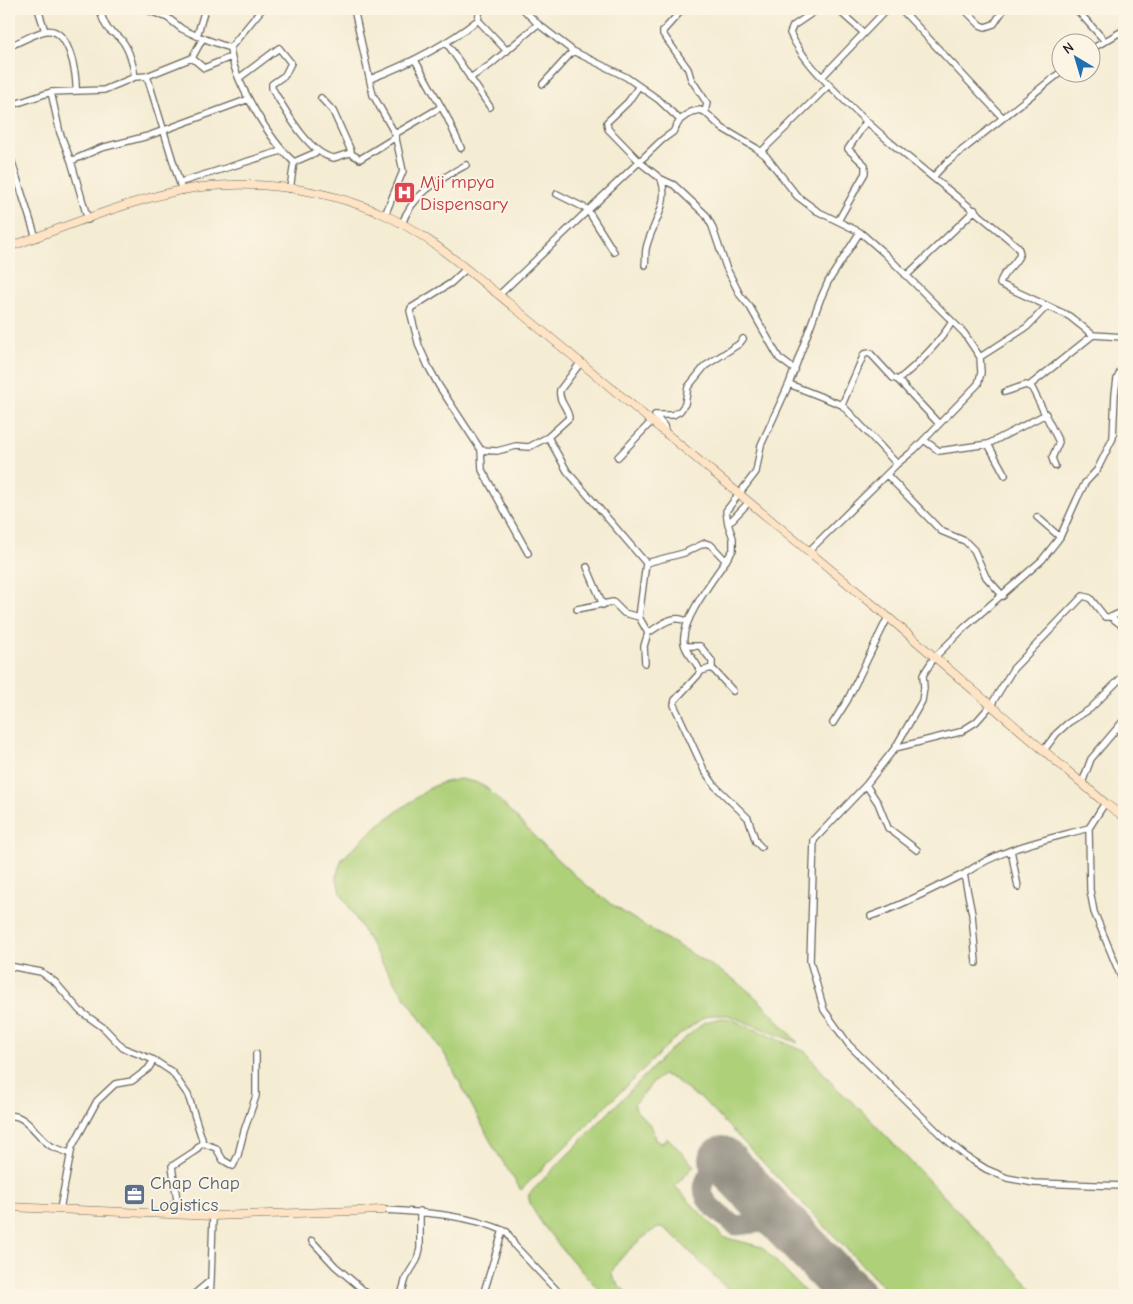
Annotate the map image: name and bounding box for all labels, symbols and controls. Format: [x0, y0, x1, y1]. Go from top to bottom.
north arrow [1050, 32, 1100, 82]
text: N [1059, 39, 1077, 58]
place label: Mji mpya Dispensary [420, 171, 508, 215]
hospital icon: Mji mpya Dispensary [392, 181, 416, 205]
place label: Chap Chap Logistics [150, 1172, 240, 1216]
office icon: Chap Chap Logistics [122, 1182, 146, 1206]

